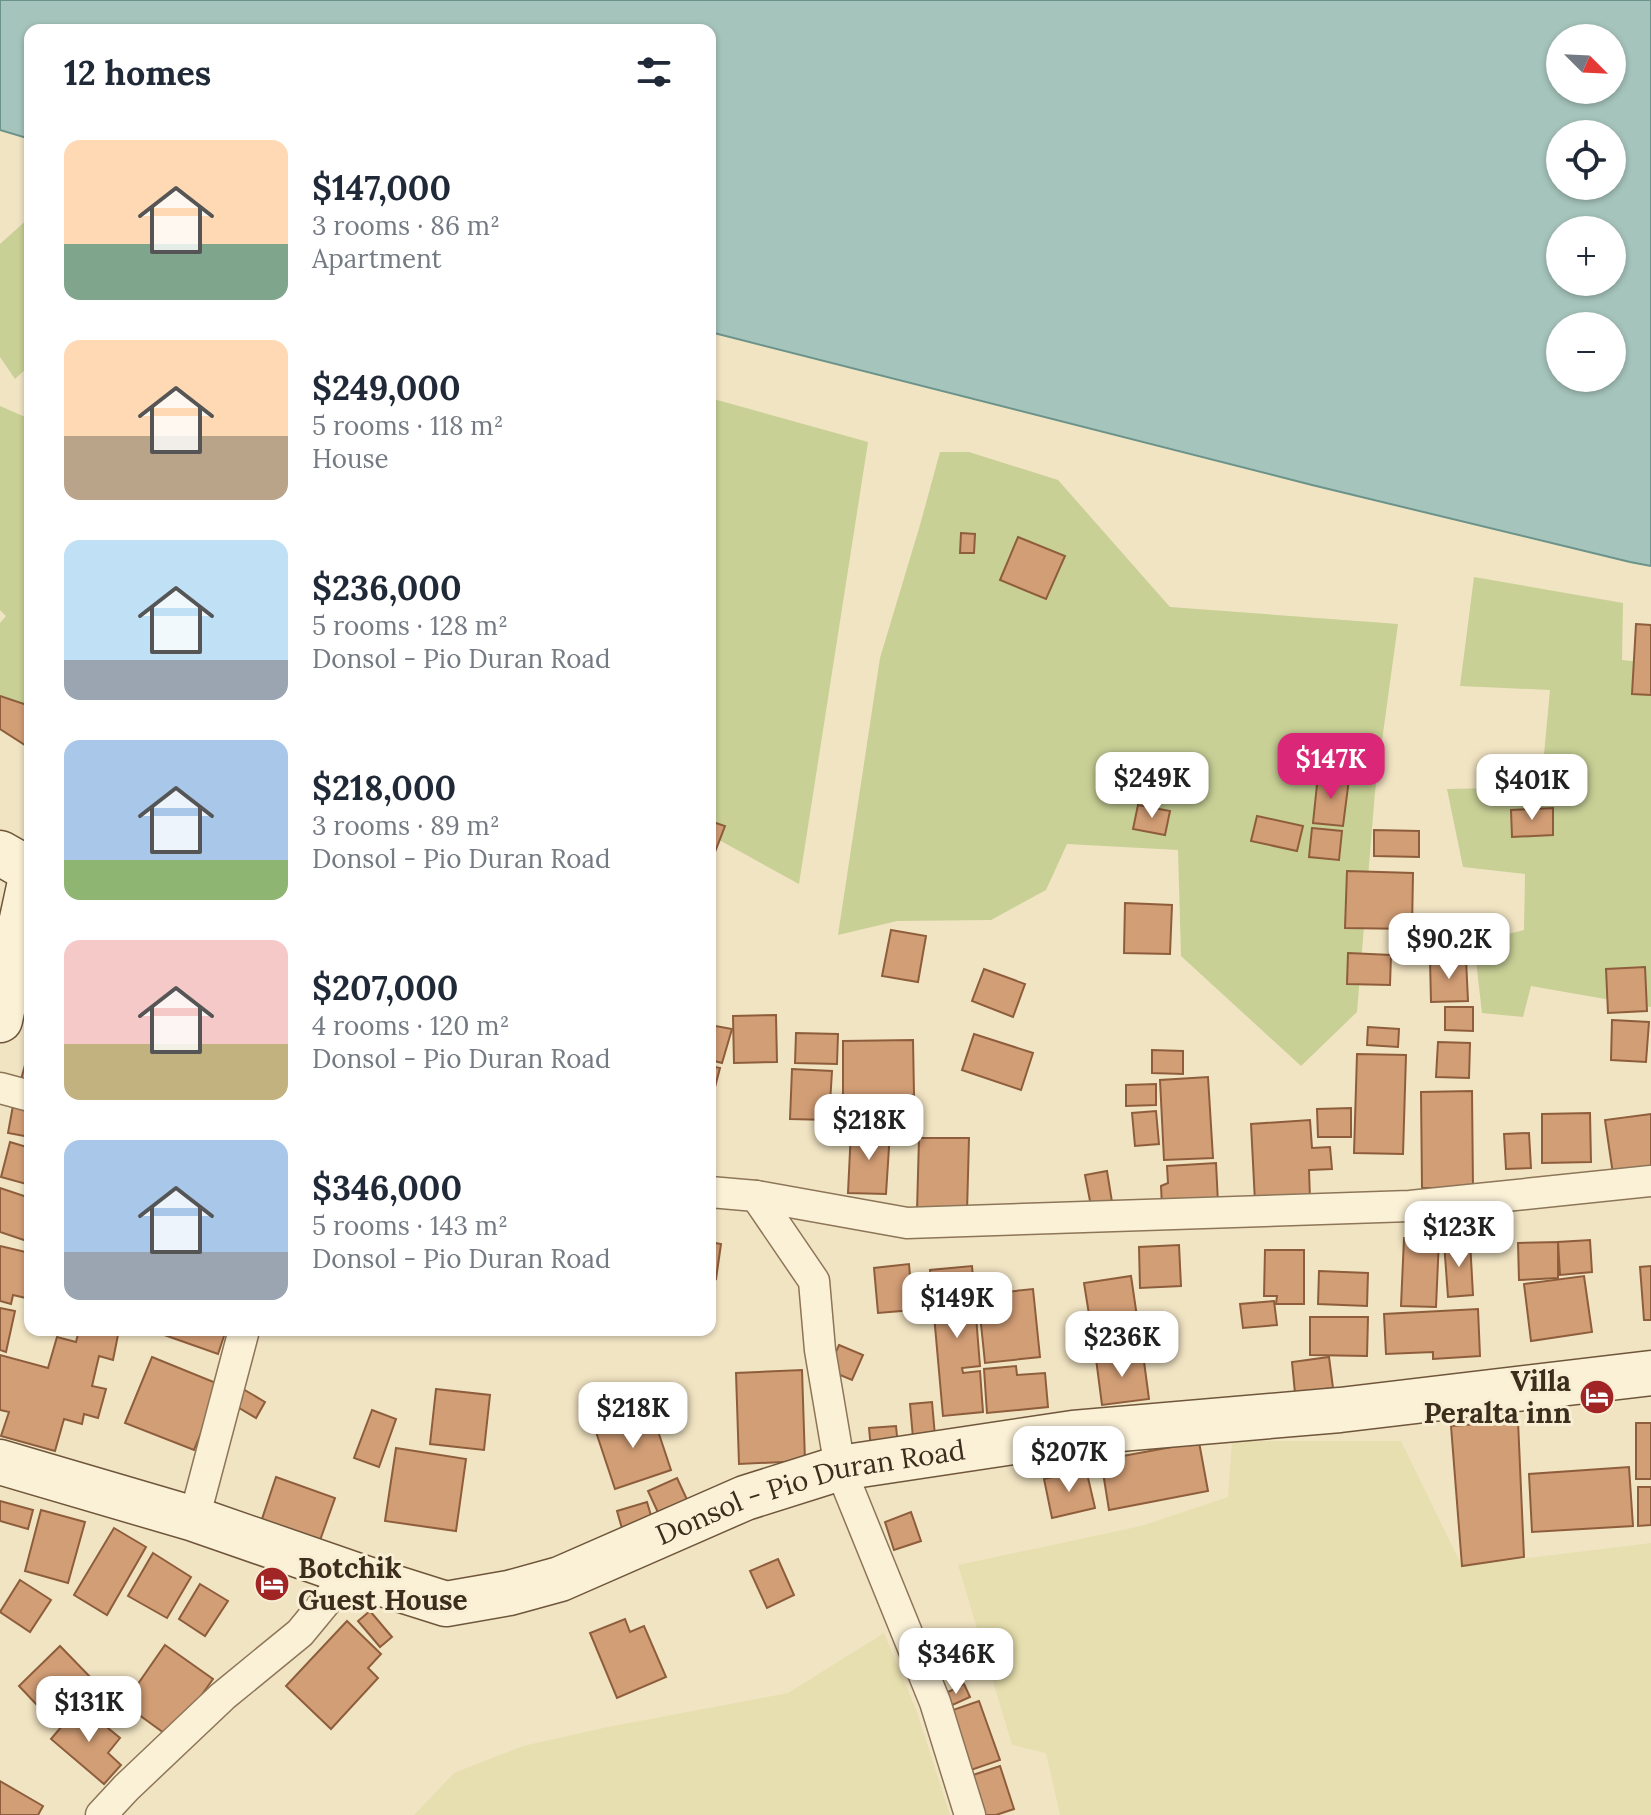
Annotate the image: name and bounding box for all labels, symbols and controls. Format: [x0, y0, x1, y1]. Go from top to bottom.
north arrow [1546, 24, 1626, 104]
map controls [1546, 24, 1626, 392]
icon: filters [632, 50, 676, 94]
text: 12 homes [64, 51, 211, 94]
button: locate [1546, 120, 1626, 200]
text: $147,000 [312, 166, 451, 209]
icon: home [128, 172, 224, 268]
text: 3 rooms · 86 m² [312, 209, 500, 242]
button: + [1546, 216, 1626, 296]
text: Apartment [312, 242, 442, 275]
button: − [1546, 312, 1626, 392]
text: $249,000 [312, 366, 461, 409]
icon: home [128, 372, 224, 468]
text: 5 rooms · 118 m² [312, 409, 504, 442]
text: House [312, 442, 389, 475]
text: $236,000 [312, 566, 462, 609]
icon: home [128, 572, 224, 668]
text: 5 rooms · 128 m² [312, 609, 508, 642]
text: Donsol - Pio Duran Road [312, 642, 611, 675]
pin: $147K [1275, 733, 1387, 801]
text: $147K [1296, 742, 1366, 775]
pin: $249K [1096, 752, 1208, 820]
pin: $401K [1476, 754, 1588, 822]
text: $249K [1114, 761, 1190, 794]
text: $401K [1494, 763, 1570, 796]
text: $218,000 [312, 766, 456, 809]
icon: home [128, 772, 224, 868]
text: 3 rooms · 89 m² [312, 809, 500, 842]
text: Donsol - Pio Duran Road [312, 842, 611, 875]
pin: $90.2K [1384, 913, 1514, 981]
text: $90.2K [1407, 922, 1491, 955]
text: $207,000 [312, 966, 458, 1009]
icon: home [128, 972, 224, 1068]
text: 4 rooms · 120 m² [312, 1009, 510, 1042]
text: Donsol - Pio Duran Road [312, 1042, 611, 1075]
pin: $218K [813, 1094, 925, 1162]
text: $218K [832, 1103, 906, 1136]
text: $346,000 [312, 1166, 462, 1209]
icon: home [128, 1172, 224, 1268]
pin: $123K [1403, 1201, 1515, 1269]
text: 5 rooms · 143 m² [312, 1209, 508, 1242]
text: $123K [1423, 1210, 1495, 1243]
text: Donsol - Pio Duran Road [312, 1242, 611, 1275]
pin: $149K [901, 1272, 1013, 1340]
text: $149K [920, 1281, 994, 1314]
pin: $236K [1066, 1311, 1178, 1379]
text: $236K [1083, 1320, 1161, 1353]
place label: Villa Peralta inn [1423, 1363, 1571, 1431]
hotel icon: Villa Peralta inn [1578, 1378, 1616, 1416]
pin: $218K [577, 1382, 689, 1450]
text: $218K [596, 1391, 670, 1424]
pin: $207K [1013, 1426, 1125, 1494]
street label: Donsol - Pio Duran Road [650, 1431, 968, 1553]
text: $207K [1031, 1435, 1107, 1468]
place label: Botchik Guest House [298, 1550, 468, 1618]
hotel icon: Botchik Guest House [253, 1565, 291, 1603]
pin: $346K [900, 1628, 1012, 1696]
text: $346K [917, 1637, 995, 1670]
pin: $131K [33, 1676, 145, 1744]
text: $131K [54, 1685, 124, 1718]

